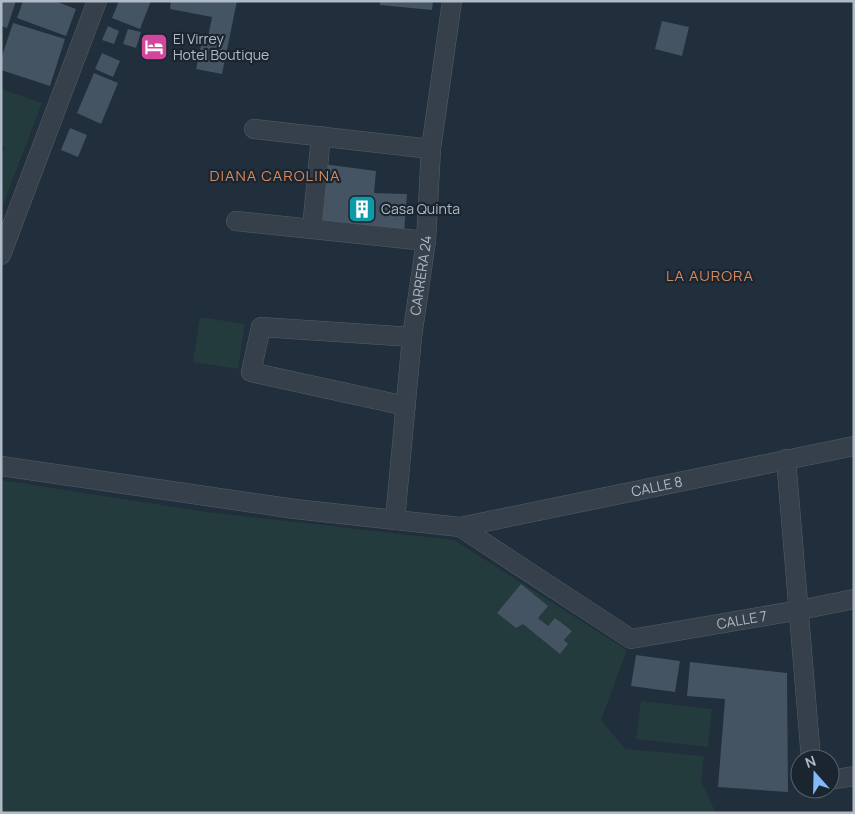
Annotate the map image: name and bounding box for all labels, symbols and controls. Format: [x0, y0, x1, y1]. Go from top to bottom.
place label: El Virrey Hotel Boutique [173, 29, 269, 64]
hotel icon: El Virrey Hotel Boutique [139, 32, 169, 62]
district label: DIANA CAROLINA [209, 165, 341, 186]
building icon: Casa Quinta [347, 194, 377, 224]
place label: Casa Quinta [381, 199, 460, 218]
street label: CARRERA 24 [405, 235, 435, 317]
district label: LA AURORA [666, 265, 754, 286]
street label: CALLE 8 [629, 472, 684, 501]
street label: CALLE 7 [715, 606, 768, 633]
north arrow [790, 749, 840, 799]
text: N [802, 751, 818, 772]

